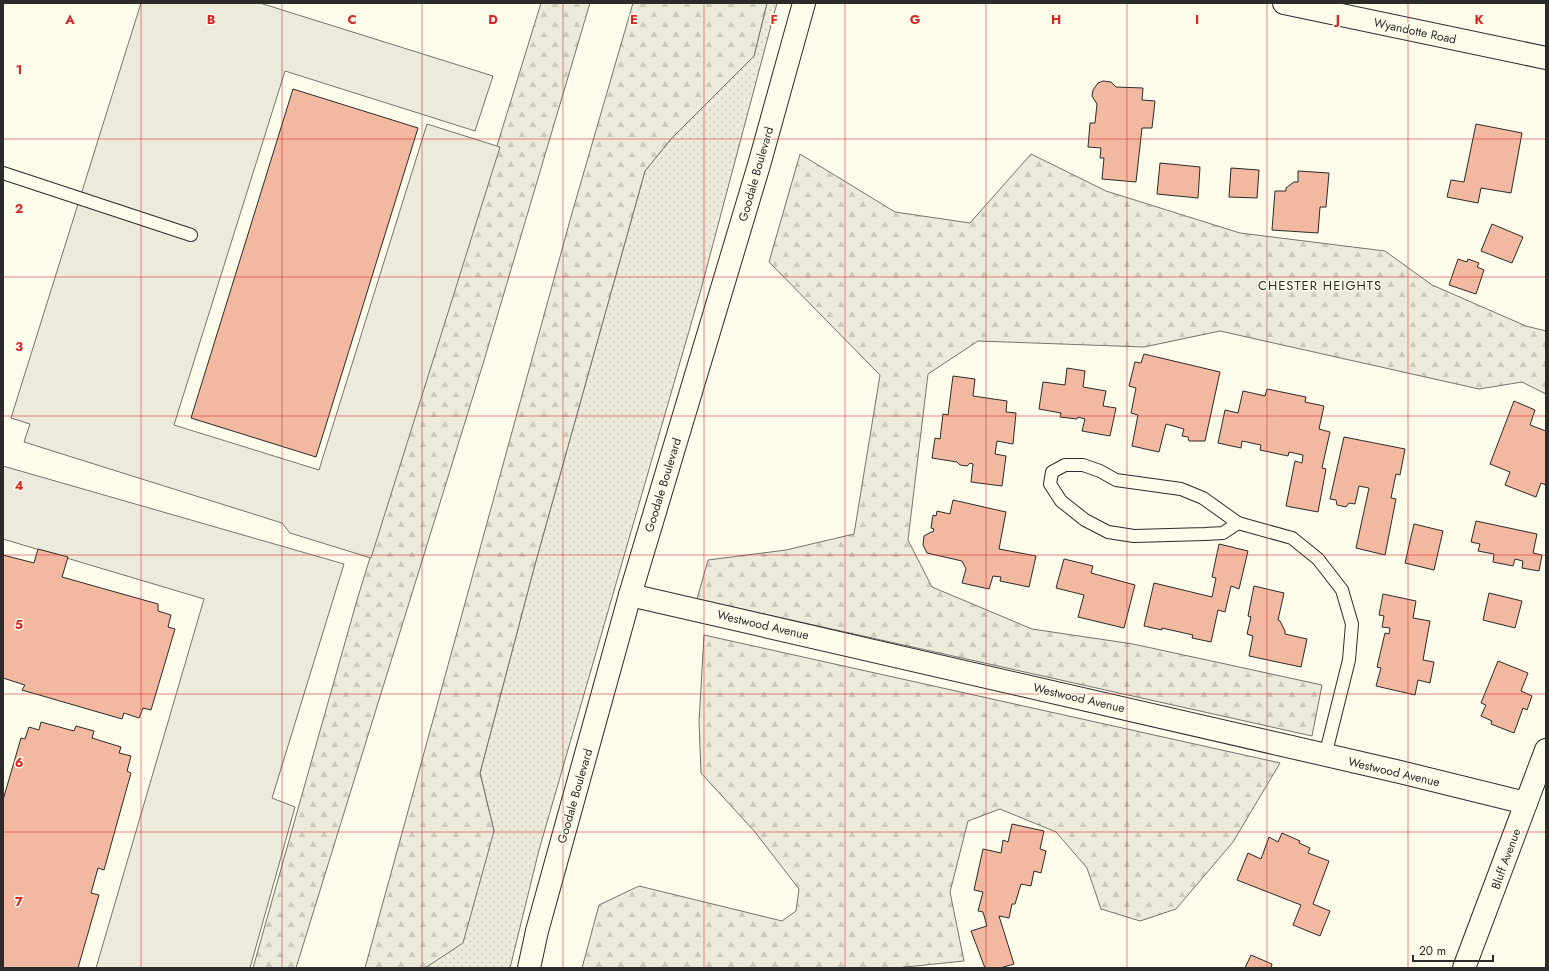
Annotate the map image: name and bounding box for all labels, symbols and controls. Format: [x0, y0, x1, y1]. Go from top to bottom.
text: A [64, 10, 75, 29]
text: B [207, 10, 216, 29]
text: C [347, 10, 357, 29]
text: D [488, 10, 498, 29]
text: E [630, 10, 638, 29]
text: F [770, 10, 778, 29]
text: G [910, 10, 921, 29]
text: H [1051, 10, 1061, 29]
text: I [1195, 10, 1199, 29]
text: J [1333, 10, 1340, 29]
text: K [1474, 10, 1484, 29]
street label: Wyandotte Road [1372, 13, 1458, 49]
text: 1 [16, 60, 22, 79]
street label: Goodale Boulevard [734, 124, 778, 224]
text: 2 [15, 199, 23, 218]
district label: CHESTER HEIGHTS [1258, 276, 1382, 295]
text: 3 [15, 337, 23, 356]
street label: Goodale Boulevard [640, 436, 686, 534]
text: 4 [14, 476, 24, 495]
street label: Westwood Avenue [715, 606, 811, 644]
text: 5 [15, 615, 23, 634]
street label: Westwood Avenue [1031, 679, 1127, 717]
street label: Goodale Boulevard [553, 746, 597, 846]
text: 6 [15, 753, 24, 772]
street label: Westwood Avenue [1346, 753, 1442, 791]
street label: Bluff Avenue [1487, 826, 1525, 892]
text: 7 [15, 892, 23, 911]
scale bar [1413, 937, 1493, 963]
text: 20 m [1419, 942, 1446, 960]

